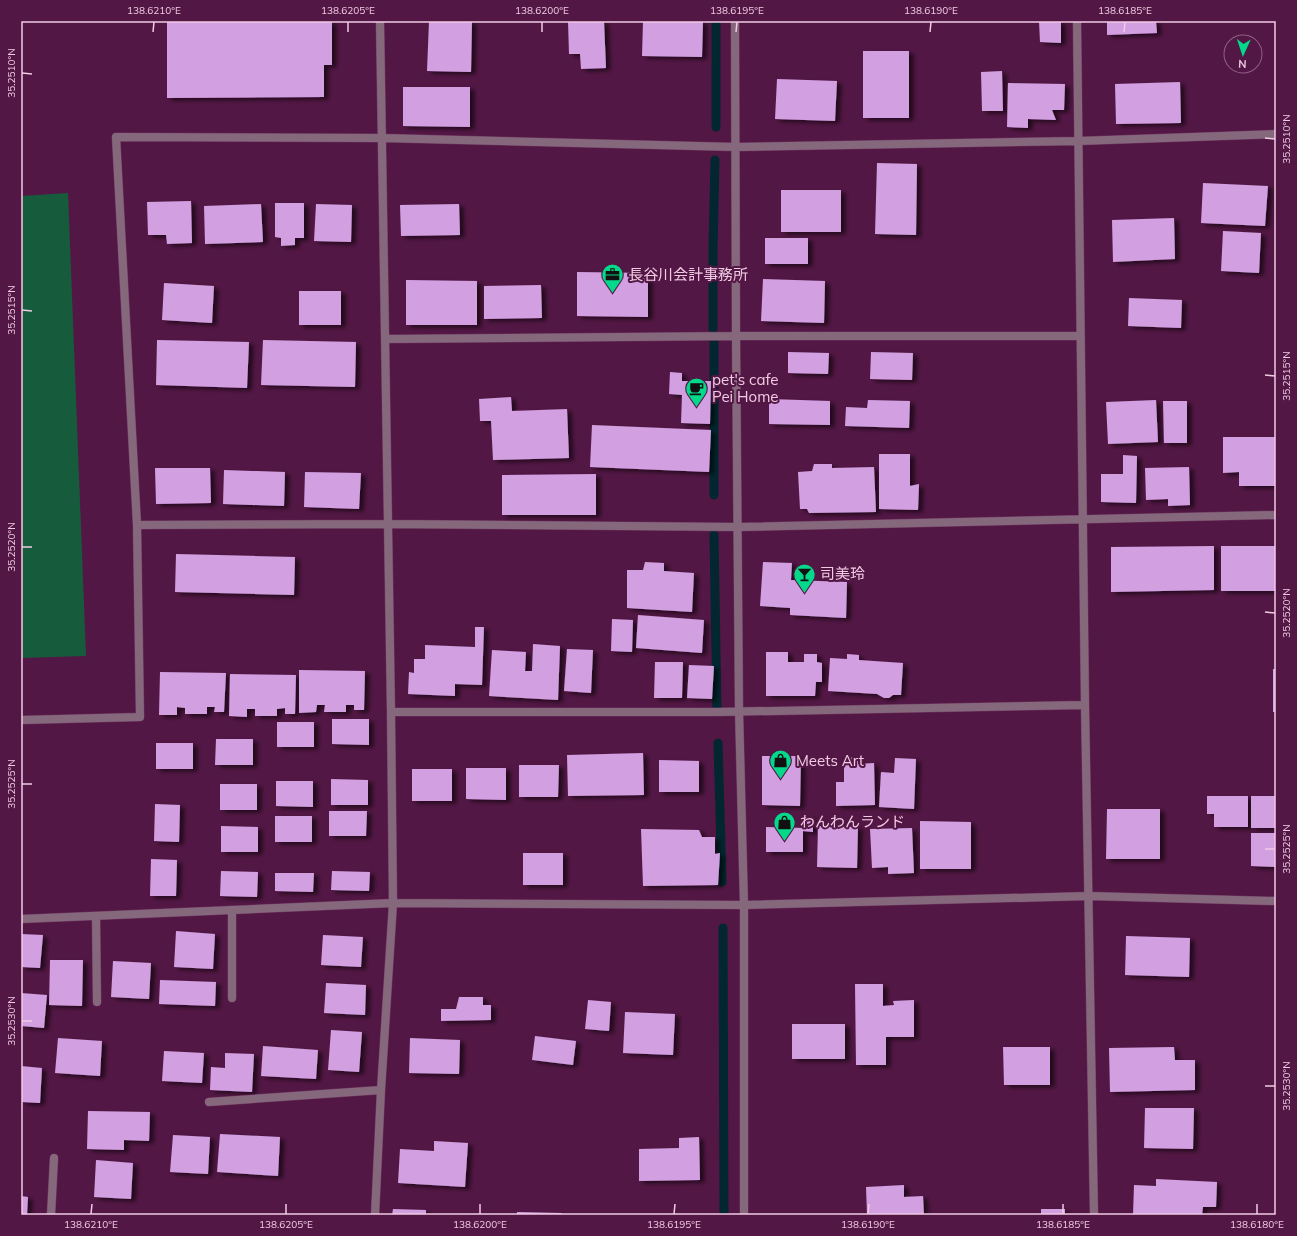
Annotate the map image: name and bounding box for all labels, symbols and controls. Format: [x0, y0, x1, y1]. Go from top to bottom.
text: 138.6210°E [127, 4, 181, 17]
text: 138.6205°E [321, 4, 375, 17]
text: 138.6200°E [515, 4, 569, 17]
text: 138.6195°E [710, 4, 764, 17]
text: 138.6190°E [904, 4, 958, 17]
text: 138.6185°E [1098, 4, 1152, 17]
north arrow [1223, 34, 1263, 74]
text: 35.2510°N [5, 48, 18, 98]
text: N [1238, 57, 1247, 71]
text: 35.2510°N [1280, 114, 1293, 164]
office icon: 長谷川会計事務所 [600, 262, 626, 295]
place label: 長谷川会計事務所 [628, 265, 748, 284]
text: 35.2515°N [5, 285, 18, 335]
text: 35.2515°N [1280, 351, 1293, 401]
place label: pet's cafe Pei Home [712, 370, 778, 406]
cafe icon: pet's cafe Pei Home [683, 376, 709, 409]
text: 35.2520°N [5, 522, 18, 572]
bar icon: 司美玲 [791, 561, 817, 594]
place label: 司美玲 [820, 564, 865, 583]
text: 35.2520°N [1280, 588, 1293, 638]
shop icon: Meets Art [768, 748, 794, 781]
place label: Meets Art [796, 751, 864, 770]
text: 35.2525°N [5, 759, 18, 809]
shop icon: わんわんランド [772, 809, 798, 842]
place label: わんわんランド [800, 812, 905, 831]
text: 35.2525°N [1280, 824, 1293, 874]
text: 35.2530°N [5, 996, 18, 1046]
text: 35.2530°N [1280, 1061, 1293, 1111]
text: 138.6210°E [64, 1218, 118, 1231]
text: 138.6205°E [259, 1218, 313, 1231]
text: 138.6200°E [453, 1218, 507, 1231]
text: 138.6195°E [647, 1218, 701, 1231]
text: 138.6190°E [841, 1218, 895, 1231]
text: 138.6185°E [1036, 1218, 1090, 1231]
text: 138.6180°E [1230, 1218, 1284, 1231]

